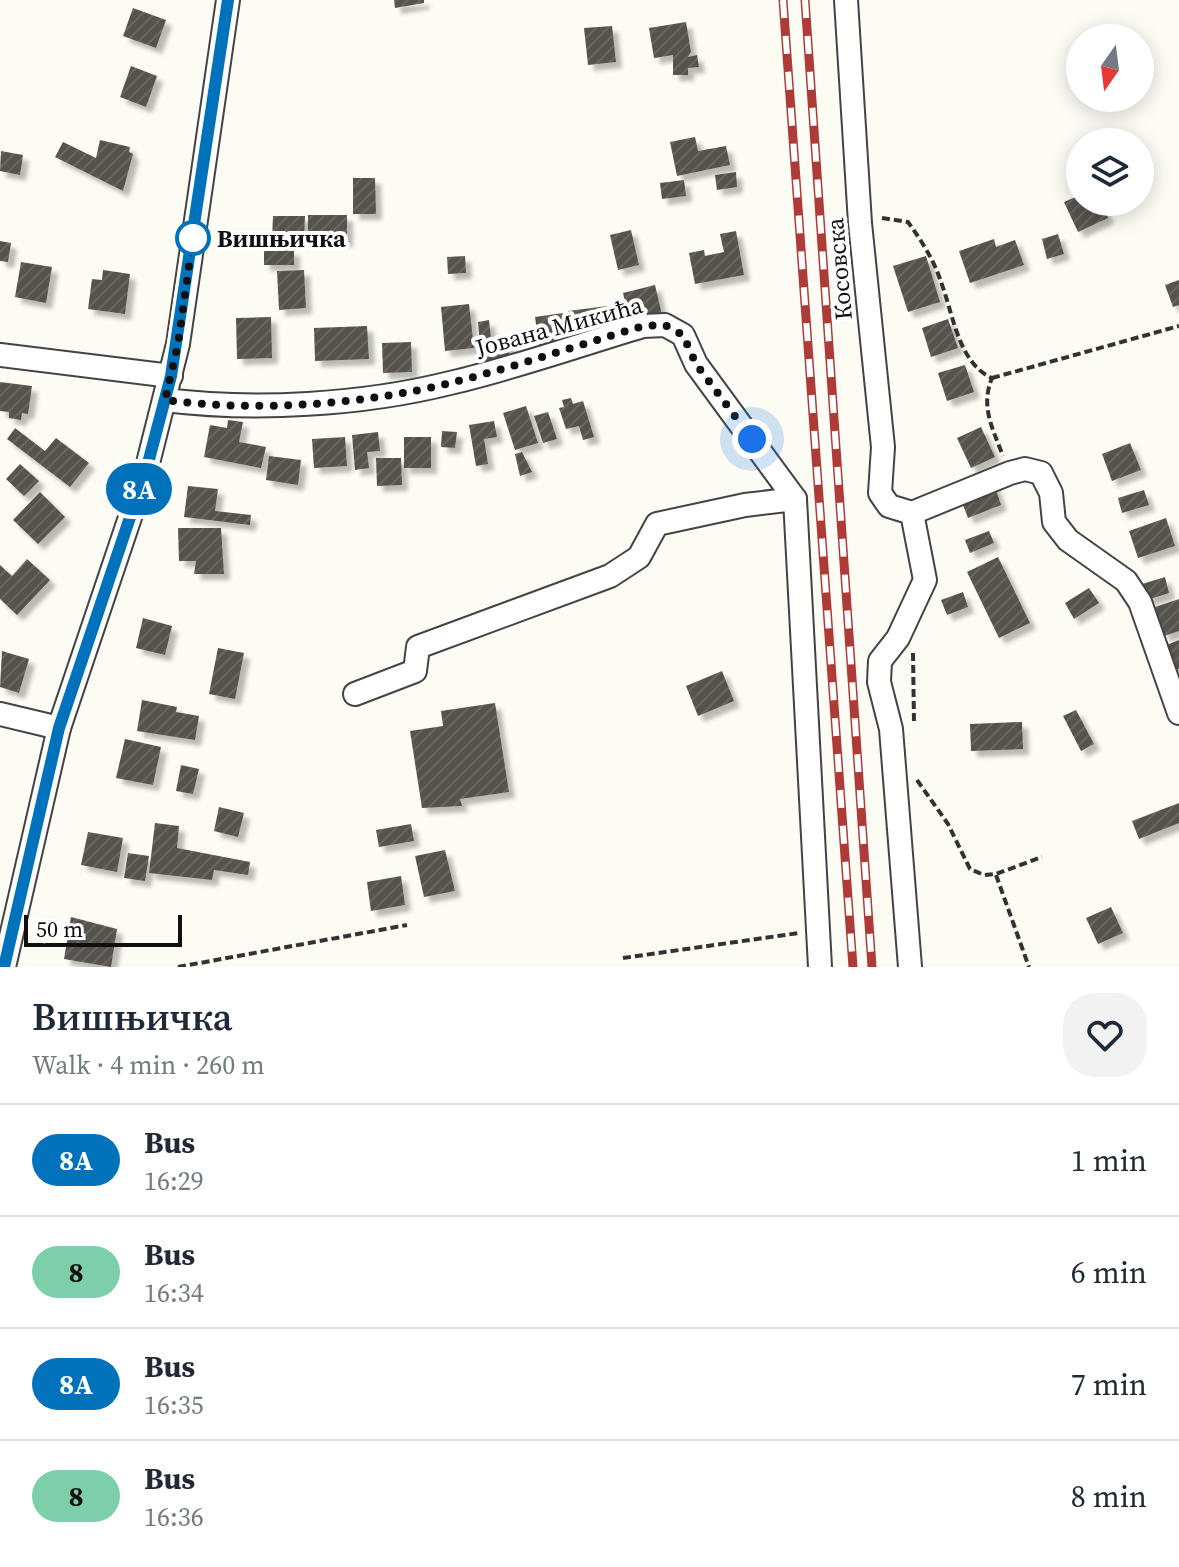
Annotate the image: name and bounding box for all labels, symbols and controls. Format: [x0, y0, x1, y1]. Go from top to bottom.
north arrow [1066, 24, 1154, 112]
map controls [1066, 24, 1154, 216]
button: layers [1066, 128, 1154, 216]
street label: Косовска [818, 216, 860, 321]
marker: Вишњичка [176, 221, 210, 255]
place label: Вишњичка [217, 222, 346, 255]
street label: Јована Микића [471, 288, 647, 364]
your location [732, 419, 772, 459]
line badge: 8A [103, 463, 175, 515]
text: 8A [122, 470, 156, 508]
scale bar [24, 911, 182, 947]
text: 50 m [36, 914, 83, 944]
text: Вишњичка [32, 991, 232, 1043]
button: heart [1063, 993, 1147, 1077]
text: Walk · 4 min · 260 m [32, 1047, 265, 1083]
text: Bus [144, 1122, 195, 1163]
text: 1 min [1071, 1140, 1147, 1181]
text: 8A [59, 1141, 93, 1179]
text: 16:29 [144, 1163, 204, 1199]
text: Bus [144, 1234, 195, 1275]
text: 6 min [1071, 1252, 1147, 1293]
text: 8 [68, 1253, 84, 1291]
text: 16:34 [144, 1275, 204, 1311]
text: Bus [144, 1346, 195, 1387]
text: 7 min [1071, 1364, 1147, 1405]
text: 8A [59, 1365, 93, 1403]
text: 16:35 [144, 1387, 204, 1423]
text: Bus [144, 1458, 195, 1499]
text: 8 min [1071, 1476, 1147, 1517]
text: 8 [68, 1477, 84, 1515]
text: 16:36 [144, 1499, 204, 1535]

